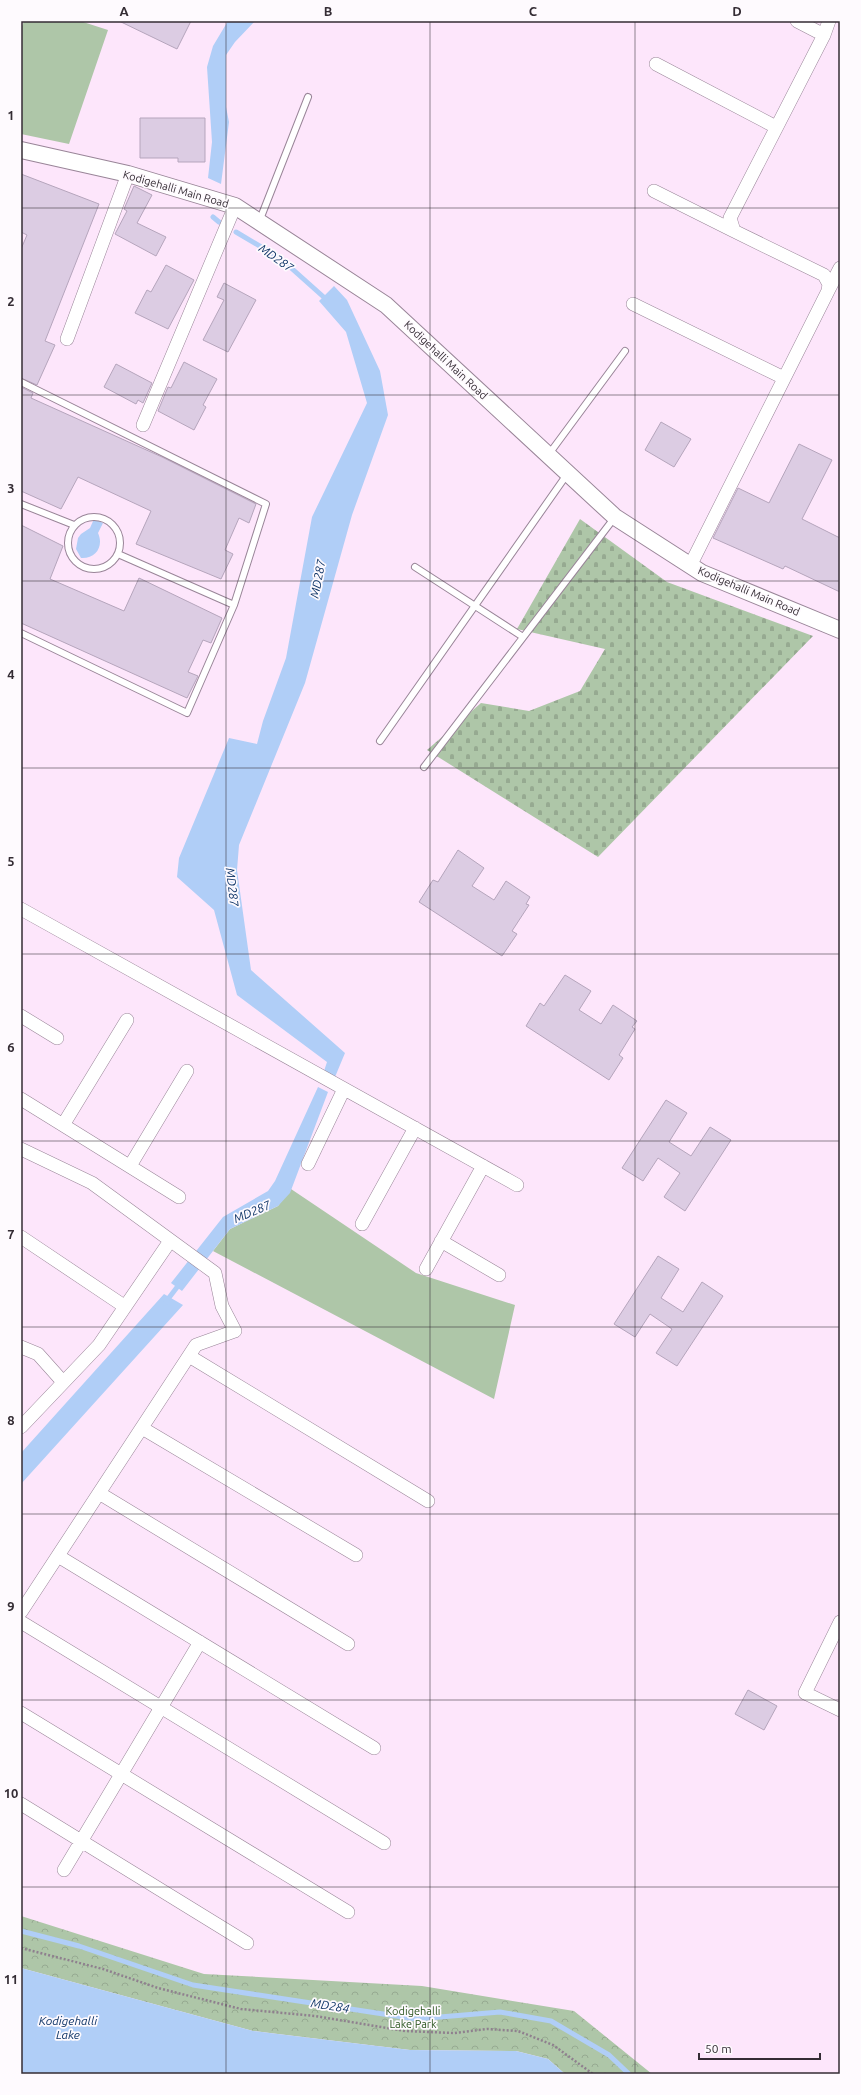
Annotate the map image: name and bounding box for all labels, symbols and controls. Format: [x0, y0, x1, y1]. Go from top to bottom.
text: A [119, 4, 129, 18]
text: B [324, 4, 333, 18]
text: C [529, 4, 538, 18]
text: D [732, 4, 742, 18]
text: 1 [7, 108, 15, 122]
street label: Kodigehalli Main Road [122, 168, 230, 210]
water label: MD287 [257, 241, 297, 275]
text: 2 [7, 294, 15, 308]
street label: Kodigehalli Main Road [402, 318, 490, 402]
text: 3 [7, 481, 15, 495]
water label: MD287 [307, 557, 328, 599]
street label: Kodigehalli Main Road [696, 564, 802, 618]
text: 4 [7, 667, 15, 681]
text: 5 [7, 854, 15, 868]
water label: MD287 [224, 867, 241, 908]
text: 6 [7, 1040, 15, 1054]
water label: MD287 [231, 1197, 273, 1225]
text: 7 [7, 1227, 15, 1241]
text: 8 [7, 1413, 15, 1427]
text: 9 [7, 1599, 15, 1613]
text: 10 [4, 1786, 18, 1800]
text: 11 [4, 1972, 18, 1986]
water label: MD284 [310, 1996, 351, 2015]
park label: Kodigehalli Lake Park [386, 2005, 440, 2030]
water label: Kodigehalli Lake [39, 2014, 98, 2041]
scale bar [699, 2035, 820, 2061]
text: 50 m [705, 2042, 732, 2055]

